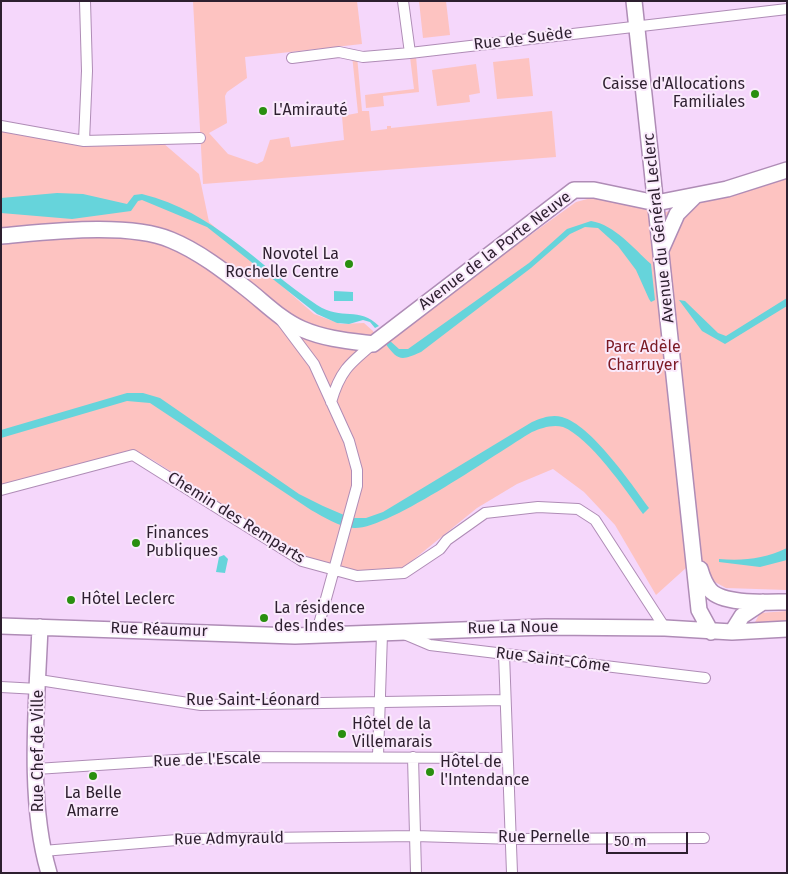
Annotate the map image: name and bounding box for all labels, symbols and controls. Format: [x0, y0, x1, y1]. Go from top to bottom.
street label: Rue de Suède [472, 23, 574, 55]
place label: Caisse d'Allocations Familiales [602, 75, 745, 113]
marker: Caisse d'Allocations Familiales [749, 88, 761, 100]
place label: L'Amirauté [273, 101, 348, 121]
marker: L'Amirauté [257, 105, 269, 117]
street label: Avenue du Général Leclerc [639, 132, 679, 324]
street label: Avenue de la Porte Neuve [415, 187, 575, 315]
place label: Novotel La Rochelle Centre [225, 245, 339, 283]
marker: Novotel La Rochelle Centre [343, 258, 355, 270]
park label: Parc Adèle Charruyer [605, 338, 681, 376]
street label: Chemin des Remparts [164, 468, 308, 568]
place label: Finances Publiques [146, 524, 218, 562]
marker: Finances Publiques [130, 537, 142, 549]
place label: Hôtel Leclerc [81, 590, 175, 610]
marker: Hôtel Leclerc [65, 594, 77, 606]
place label: La résidence des Indes [274, 599, 365, 637]
marker: La résidence des Indes [258, 612, 270, 624]
street label: Rue La Noue [467, 618, 559, 638]
street label: Rue Réaumur [110, 619, 208, 641]
street label: Rue Saint-Côme [495, 643, 611, 677]
street label: Rue Chef de Ville [29, 690, 49, 812]
street label: Rue Saint-Léonard [186, 691, 320, 711]
place label: Hôtel de la Villemarais [352, 715, 432, 753]
marker: Hôtel de la Villemarais [336, 728, 348, 740]
street label: Rue de l'Escale [153, 749, 261, 771]
place label: Hôtel de l'Intendance [440, 753, 529, 791]
marker: Hôtel de l'Intendance [424, 766, 436, 778]
marker: La Belle Amarre [87, 770, 99, 782]
place label: La Belle Amarre [64, 784, 122, 822]
scale bar [608, 822, 690, 854]
street label: Rue Admyrauld [174, 828, 284, 850]
street label: Rue Pernelle [498, 828, 590, 848]
text: 50 m [614, 832, 647, 850]

